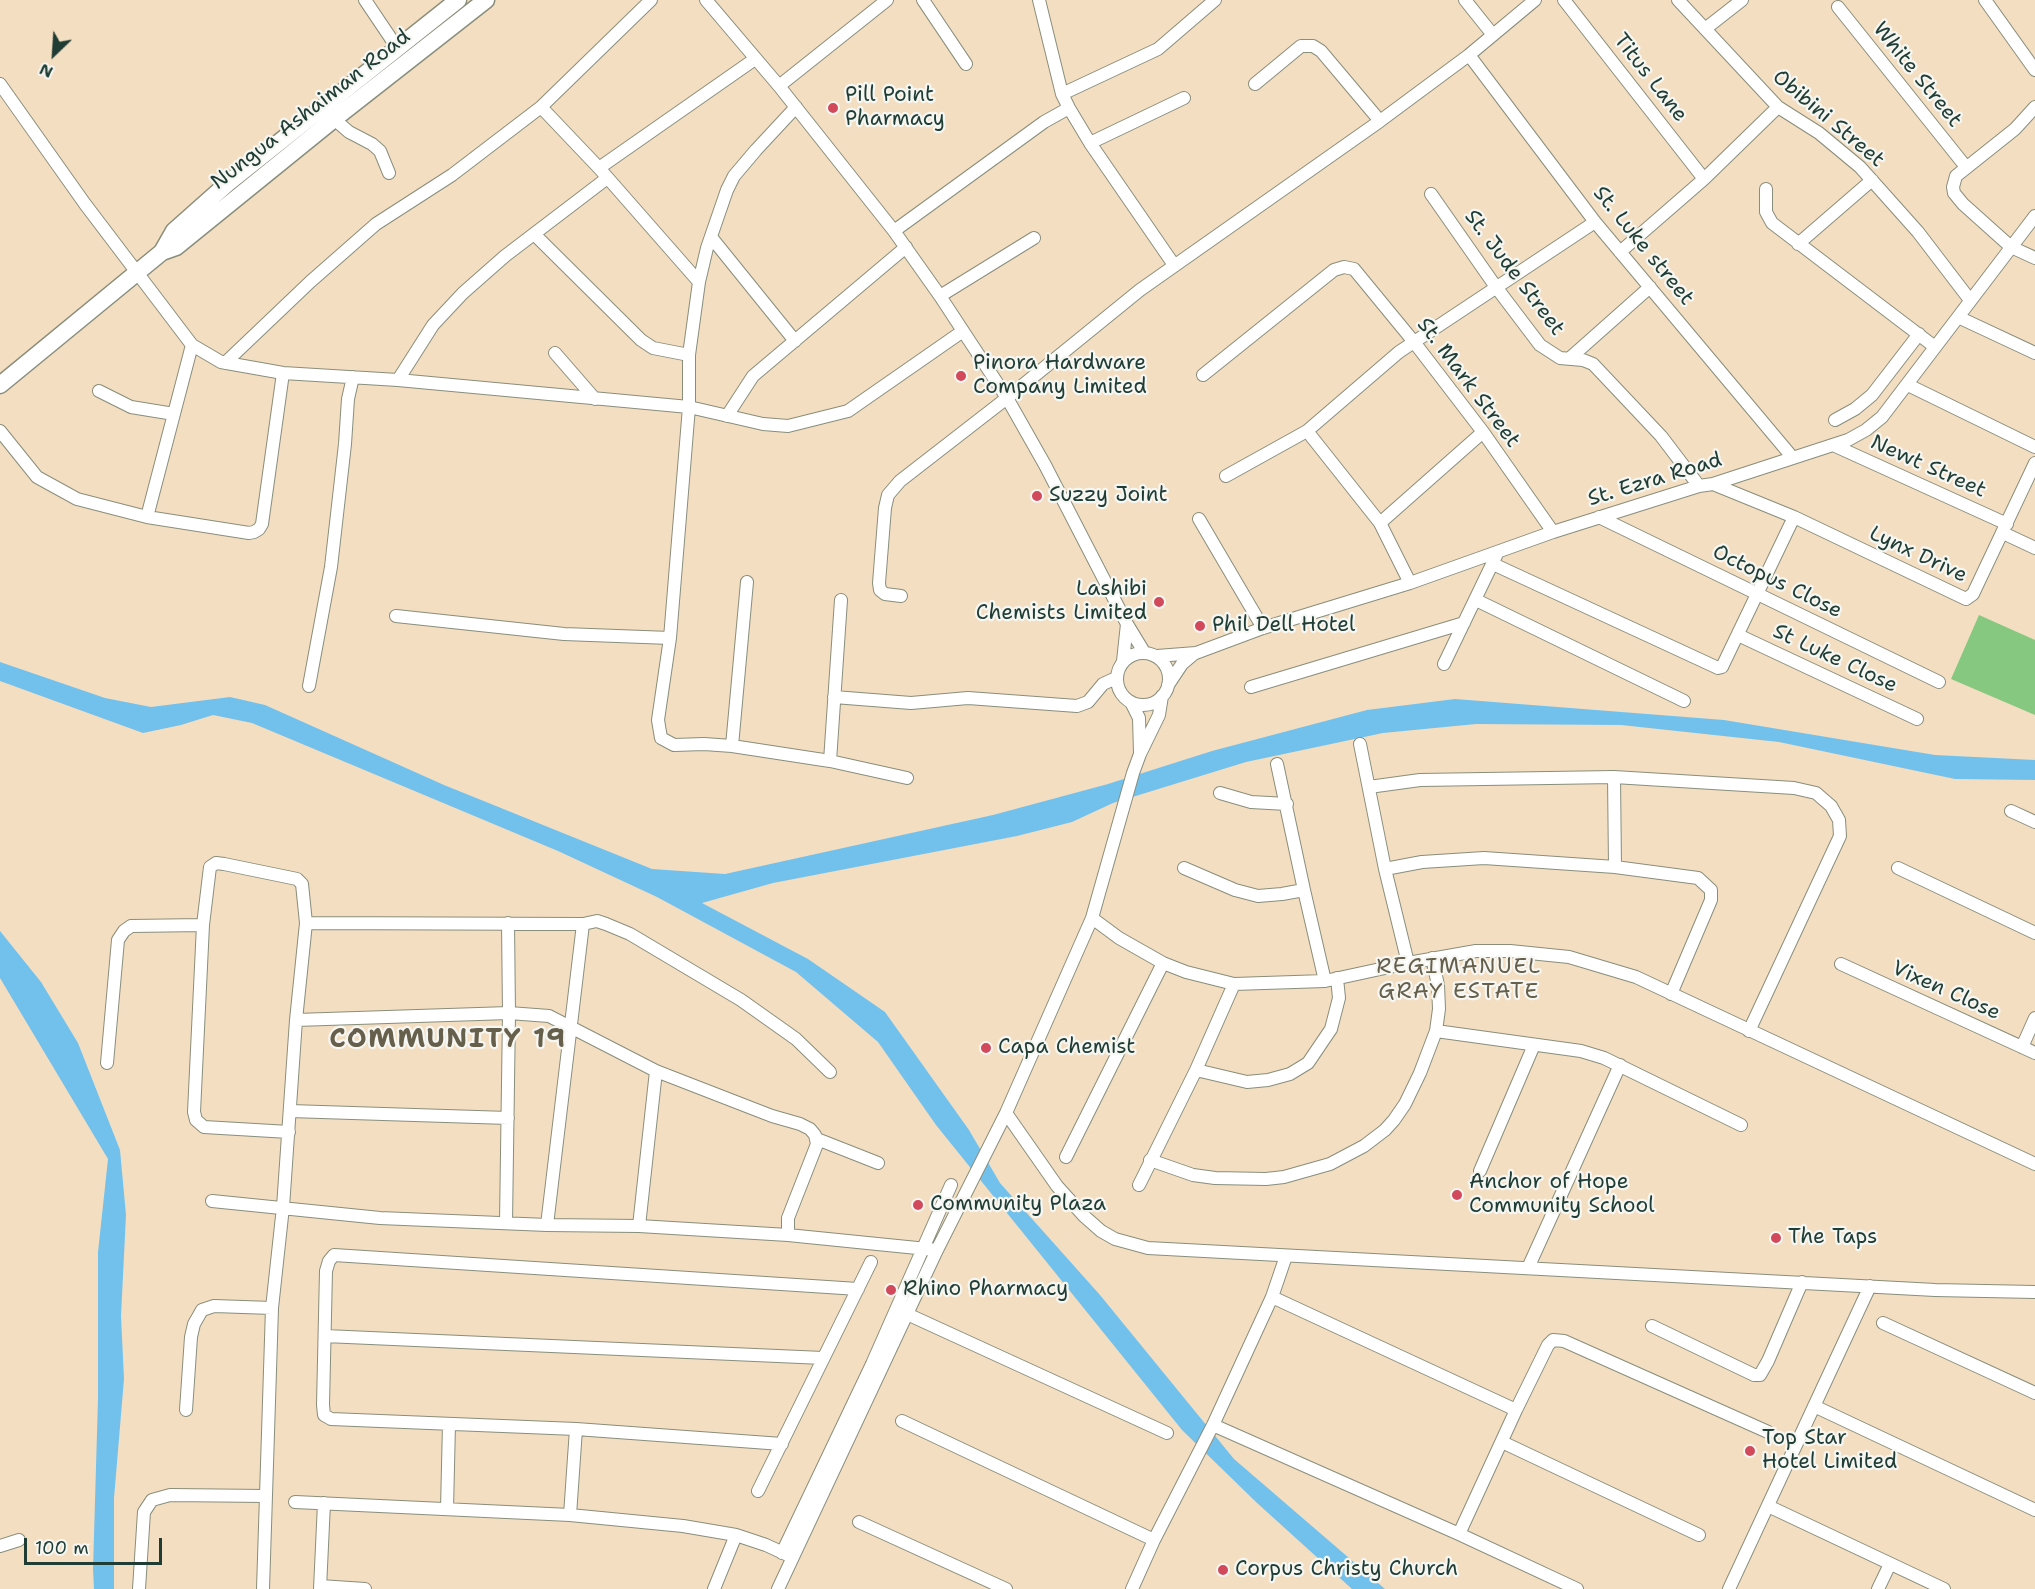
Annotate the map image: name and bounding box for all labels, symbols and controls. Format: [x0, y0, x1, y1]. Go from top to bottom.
street label: White Street [1867, 17, 1967, 133]
north arrow [24, 24, 84, 84]
street label: Nungua Ashaiman Road [206, 24, 416, 196]
street label: Titus Lane [1608, 29, 1692, 127]
text: N [36, 59, 56, 83]
street label: Obibini Street [1767, 65, 1889, 173]
place label: Pill Point Pharmacy [845, 83, 945, 133]
marker: Pill Point Pharmacy [826, 101, 840, 115]
street label: St. Luke street [1587, 181, 1699, 311]
street label: St. Jude Street [1458, 205, 1570, 341]
street label: St. Mark Street [1411, 313, 1525, 453]
place label: Pinora Hardware Company Limited [973, 351, 1147, 401]
marker: Pinora Hardware Company Limited [954, 369, 968, 383]
street label: Newt Street [1866, 430, 1990, 504]
street label: St. Ezra Road [1585, 448, 1725, 512]
place label: Suzzy Joint [1049, 483, 1168, 509]
marker: Suzzy Joint [1030, 489, 1044, 503]
street label: Lynx Drive [1865, 521, 1971, 589]
street label: Octopus Close [1708, 540, 1846, 624]
place label: Lashibi Chemists Limited [976, 577, 1147, 627]
marker: Lashibi Chemists Limited [1152, 595, 1166, 609]
place label: Phil Dell Hotel [1212, 613, 1355, 639]
marker: Phil Dell Hotel [1193, 619, 1207, 633]
street label: St Luke Close [1769, 619, 1901, 699]
district label: REGIMANUEL GRAY ESTATE [1376, 954, 1542, 1005]
street label: Vixen Close [1888, 956, 2004, 1026]
district label: COMMUNITY 19 [329, 1024, 567, 1056]
place label: Capa Chemist [998, 1035, 1135, 1061]
marker: Capa Chemist [979, 1041, 993, 1055]
place label: Anchor of Hope Community School [1469, 1170, 1655, 1220]
marker: Anchor of Hope Community School [1450, 1188, 1464, 1202]
place label: Community Plaza [930, 1192, 1106, 1218]
marker: Community Plaza [911, 1198, 925, 1212]
place label: The Taps [1788, 1225, 1877, 1251]
marker: The Taps [1769, 1231, 1783, 1245]
place label: Rhino Pharmacy [903, 1277, 1068, 1303]
marker: Rhino Pharmacy [884, 1283, 898, 1297]
place label: Top Star Hotel Limited [1762, 1426, 1897, 1476]
marker: Top Star Hotel Limited [1743, 1444, 1757, 1458]
scale bar [27, 1526, 165, 1564]
text: 100 m [35, 1536, 89, 1560]
place label: Corpus Christy Church [1235, 1557, 1458, 1583]
marker: Corpus Christy Church [1216, 1563, 1230, 1577]

